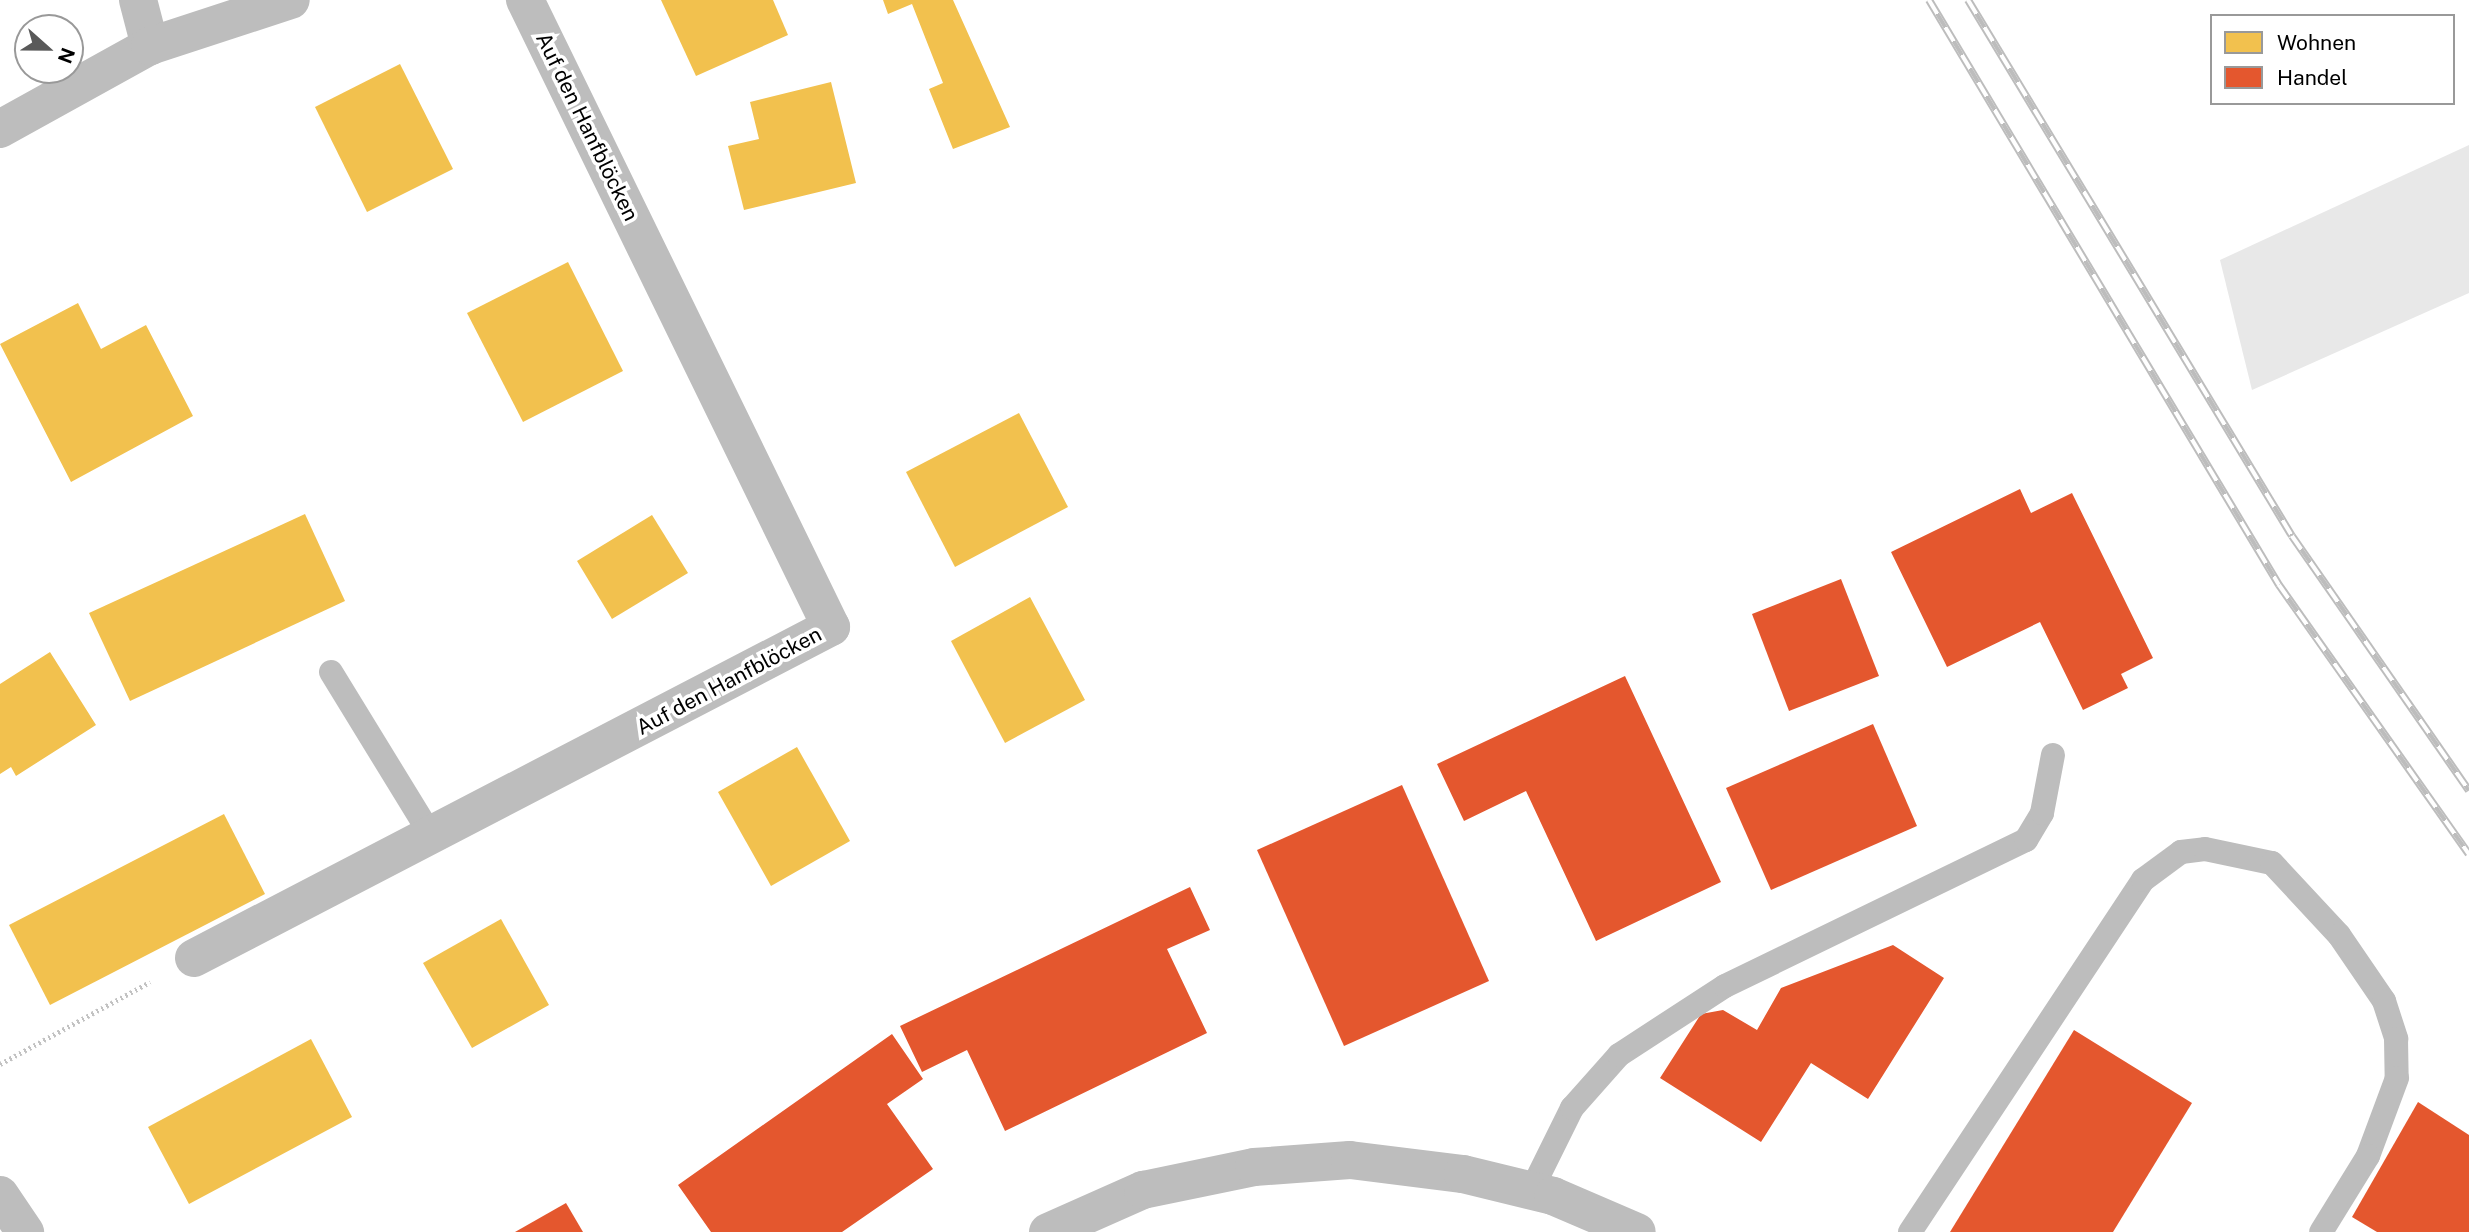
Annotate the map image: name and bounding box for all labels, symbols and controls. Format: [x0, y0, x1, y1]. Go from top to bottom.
north arrow [14, 14, 84, 84]
legend [2210, 14, 2455, 105]
street label: Auf den Hanfblöcken [530, 29, 644, 225]
text: Wohnen [2277, 30, 2356, 55]
text: N [54, 45, 80, 67]
text: Handel [2277, 65, 2348, 90]
street label: Auf den Hanfblöcken [632, 621, 826, 741]

